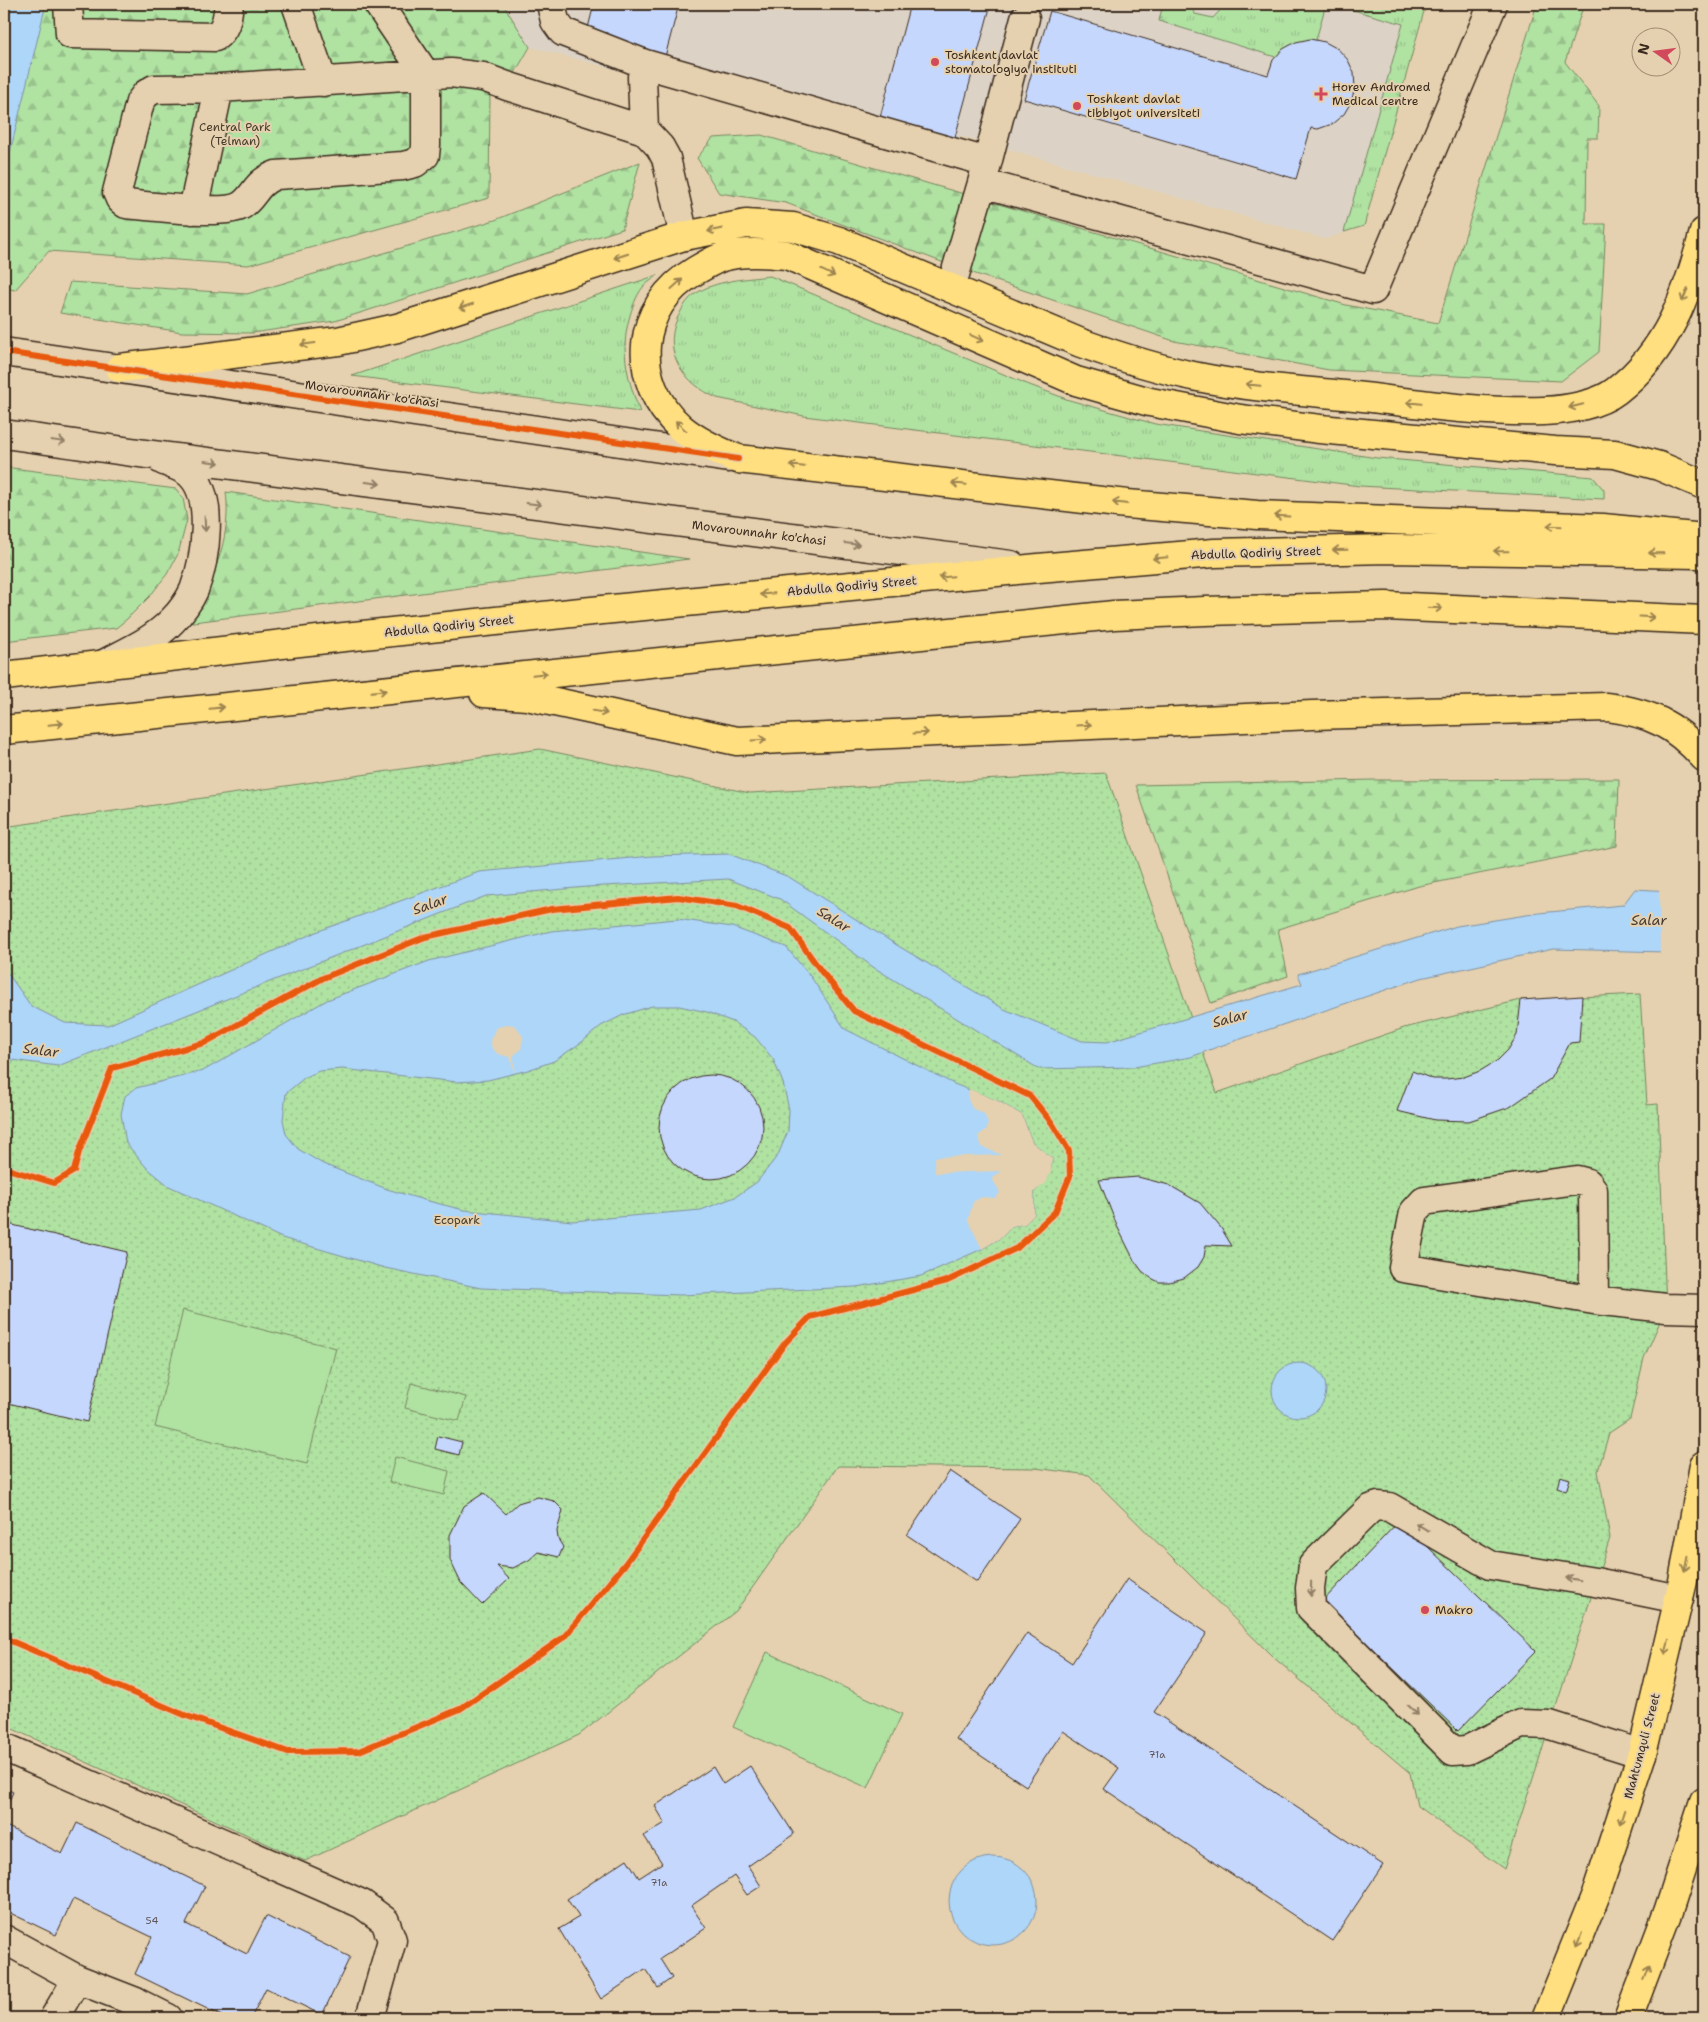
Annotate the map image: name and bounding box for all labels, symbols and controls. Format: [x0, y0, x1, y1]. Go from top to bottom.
north arrow [1630, 28, 1680, 78]
text: N [1633, 41, 1653, 56]
place label: Toshkent davlat stomatologiya instituti [945, 47, 1077, 77]
marker: Toshkent davlat stomatologiya instituti [929, 56, 941, 68]
place label: Horev Andromed Medical centre [1332, 79, 1431, 109]
marker: Horev Andromed Medical centre [1314, 87, 1328, 101]
place label: Toshkent davlat tibbiyot universiteti [1087, 91, 1200, 121]
marker: Toshkent davlat tibbiyot universiteti [1071, 100, 1083, 112]
park label: Central Park (Telman) [199, 119, 271, 149]
one-way arrow [707, 225, 723, 235]
one-way arrow [613, 252, 629, 262]
one-way arrow [820, 268, 835, 278]
one-way arrow [671, 278, 684, 290]
one-way arrow [1679, 287, 1689, 302]
one-way arrow [458, 301, 474, 311]
one-way arrow [969, 333, 984, 343]
one-way arrow [301, 339, 317, 349]
street label: Movarounnahr ko'chasi [304, 377, 440, 411]
one-way arrow [1245, 380, 1261, 390]
one-way arrow [1406, 398, 1422, 408]
one-way arrow [1568, 402, 1584, 411]
one-way arrow [674, 420, 687, 432]
one-way arrow [50, 436, 66, 446]
one-way arrow [204, 457, 220, 467]
one-way arrow [789, 461, 805, 471]
one-way arrow [365, 478, 381, 488]
one-way arrow [951, 479, 967, 489]
one-way arrow [1112, 498, 1128, 508]
one-way arrow [526, 499, 542, 509]
one-way arrow [1274, 511, 1290, 520]
one-way arrow [200, 515, 209, 531]
street label: Movarounnahr ko'chasi [691, 517, 827, 549]
one-way arrow [1547, 522, 1563, 531]
one-way arrow [844, 540, 860, 550]
street label: Abdulla Qodiriy Street [1191, 543, 1321, 563]
one-way arrow [1332, 546, 1348, 555]
one-way arrow [1493, 546, 1509, 555]
one-way arrow [1648, 548, 1664, 558]
one-way arrow [1152, 553, 1168, 563]
street label: Abdulla Qodiriy Street [786, 572, 918, 600]
one-way arrow [938, 572, 954, 582]
one-way arrow [759, 590, 775, 599]
one-way arrow [1426, 603, 1443, 613]
street label: Abdulla Qodiriy Street [383, 611, 515, 641]
one-way arrow [1638, 612, 1655, 622]
one-way arrow [532, 669, 548, 679]
one-way arrow [371, 686, 387, 696]
one-way arrow [209, 703, 225, 712]
one-way arrow [591, 708, 607, 717]
one-way arrow [47, 719, 63, 729]
one-way arrow [1076, 721, 1092, 730]
one-way arrow [913, 728, 929, 737]
one-way arrow [751, 736, 767, 745]
water label: Salar [410, 889, 450, 919]
water label: Salar [814, 902, 854, 936]
water label: Salar [1631, 911, 1667, 929]
water label: Salar [1210, 1005, 1250, 1031]
water label: Salar [22, 1039, 60, 1061]
park label: Ecopark [434, 1212, 480, 1228]
one-way arrow [1415, 1521, 1430, 1531]
one-way arrow [1681, 1556, 1690, 1572]
one-way arrow [1565, 1573, 1581, 1583]
one-way arrow [1306, 1581, 1315, 1597]
place label: Makro [1435, 1602, 1473, 1618]
marker: Makro [1419, 1604, 1431, 1616]
one-way arrow [1662, 1638, 1671, 1654]
street label: Mahtumquli Street [1620, 1691, 1664, 1801]
one-way arrow [1406, 1704, 1419, 1716]
house number: 71а [1149, 1748, 1166, 1761]
one-way arrow [1617, 1808, 1626, 1824]
house number: 71а [651, 1876, 668, 1889]
house number: 54 [146, 1914, 158, 1927]
one-way arrow [1574, 1932, 1583, 1947]
one-way arrow [1642, 1966, 1651, 1981]

